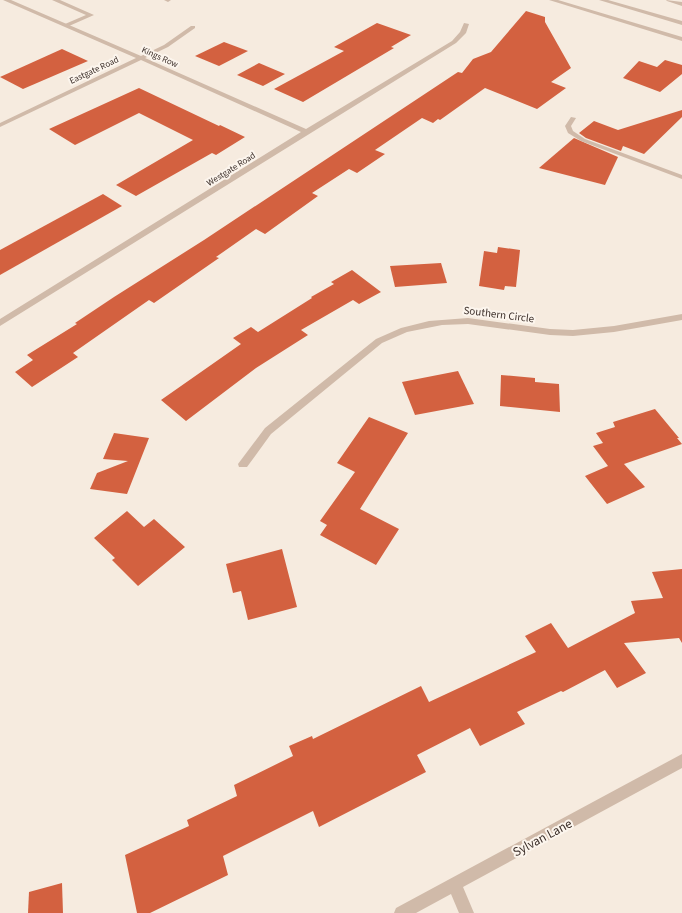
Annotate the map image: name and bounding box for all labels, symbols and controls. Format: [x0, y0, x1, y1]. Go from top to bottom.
street label: Kings Row [139, 44, 181, 71]
street label: Eastgate Road [67, 53, 121, 88]
street label: Westgate Road [204, 149, 258, 190]
street label: Southern Circle [463, 303, 536, 326]
street label: Sylvan Lane [510, 815, 575, 861]

